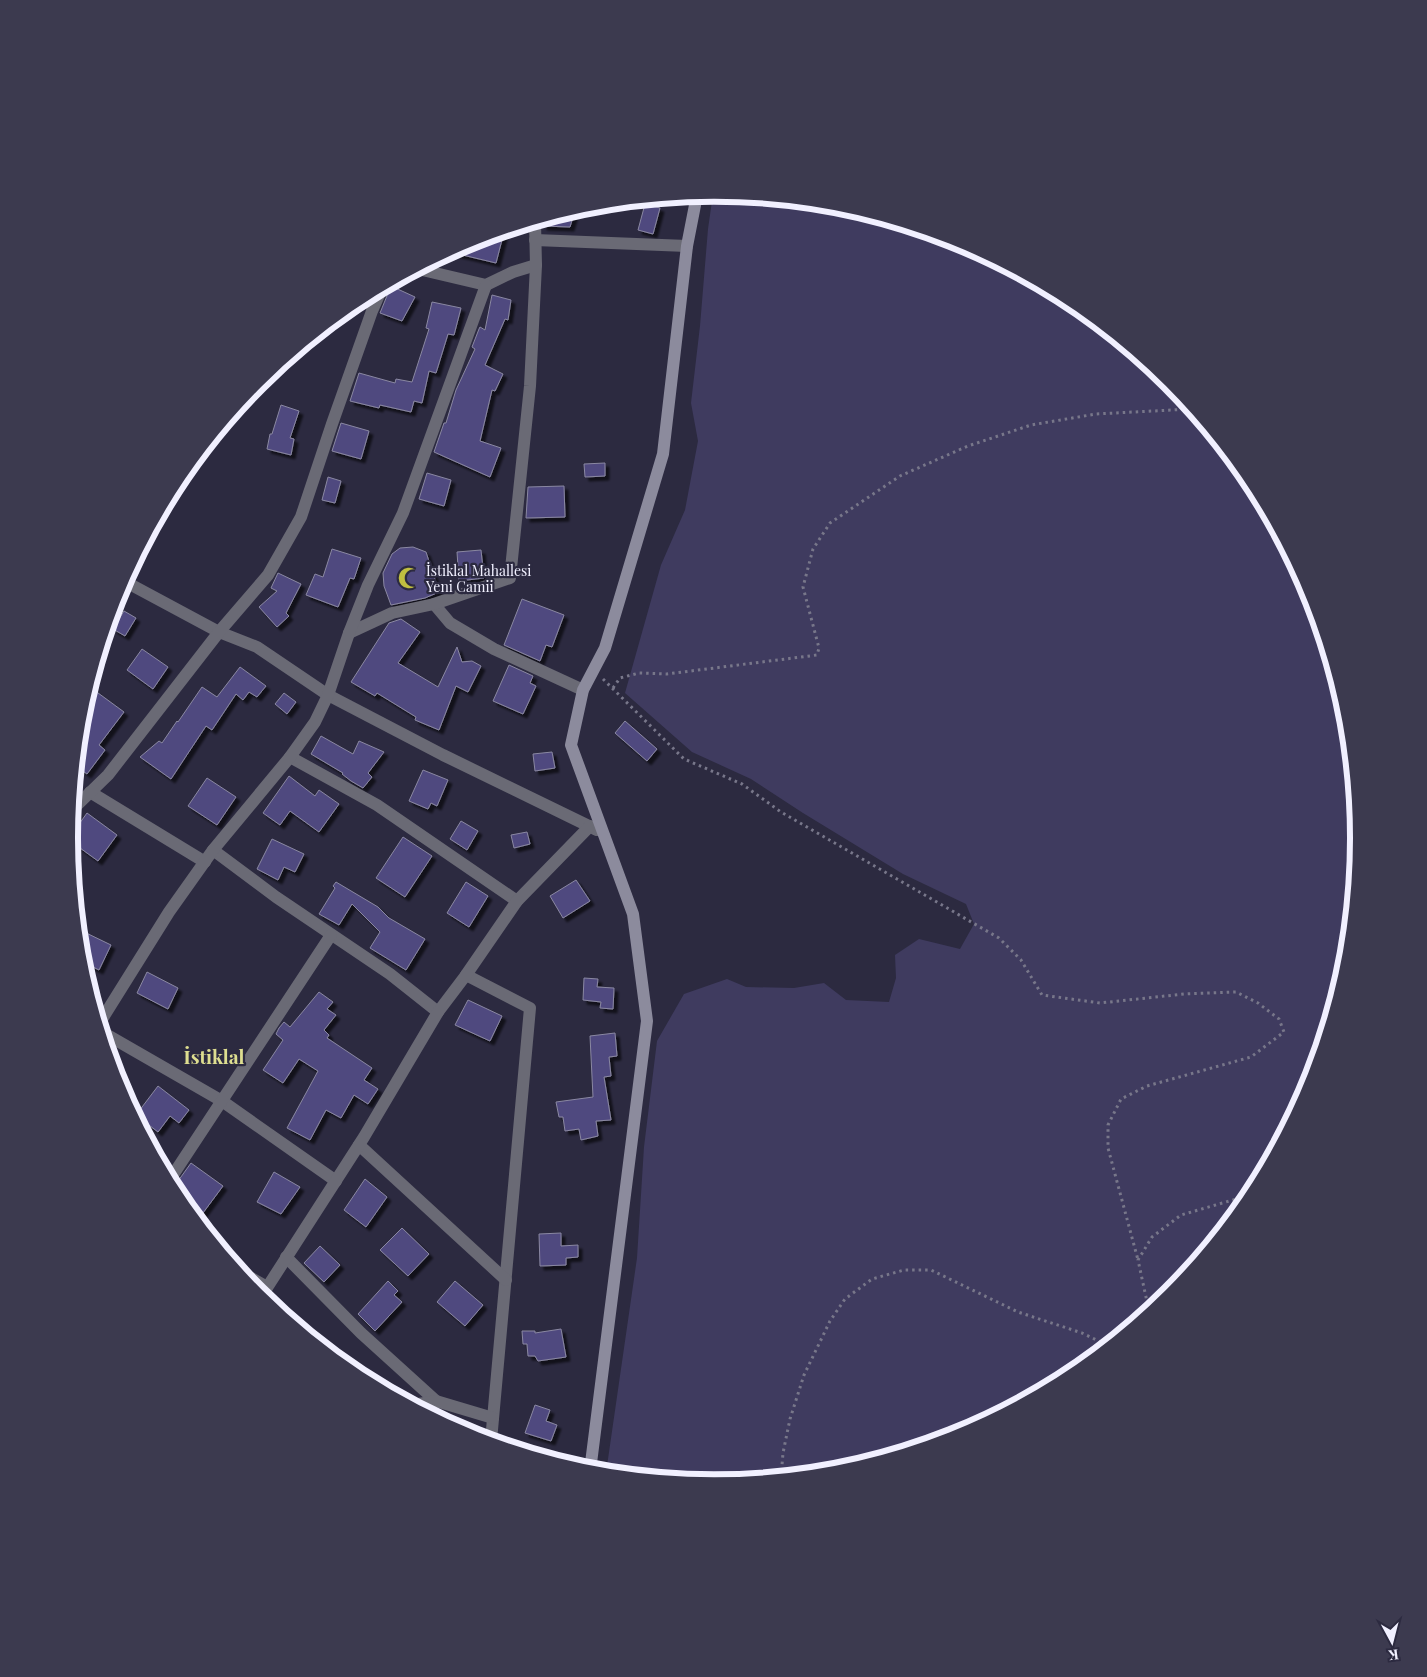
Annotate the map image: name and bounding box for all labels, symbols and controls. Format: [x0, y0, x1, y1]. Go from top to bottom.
place label: İstiklal Mahallesi Yeni Camii [425, 561, 531, 596]
mosque icon: İstiklal Mahallesi Yeni Camii [396, 565, 422, 591]
district label: İstiklal [184, 1043, 244, 1069]
north arrow [1367, 1617, 1417, 1667]
text: K [1387, 1645, 1400, 1666]

